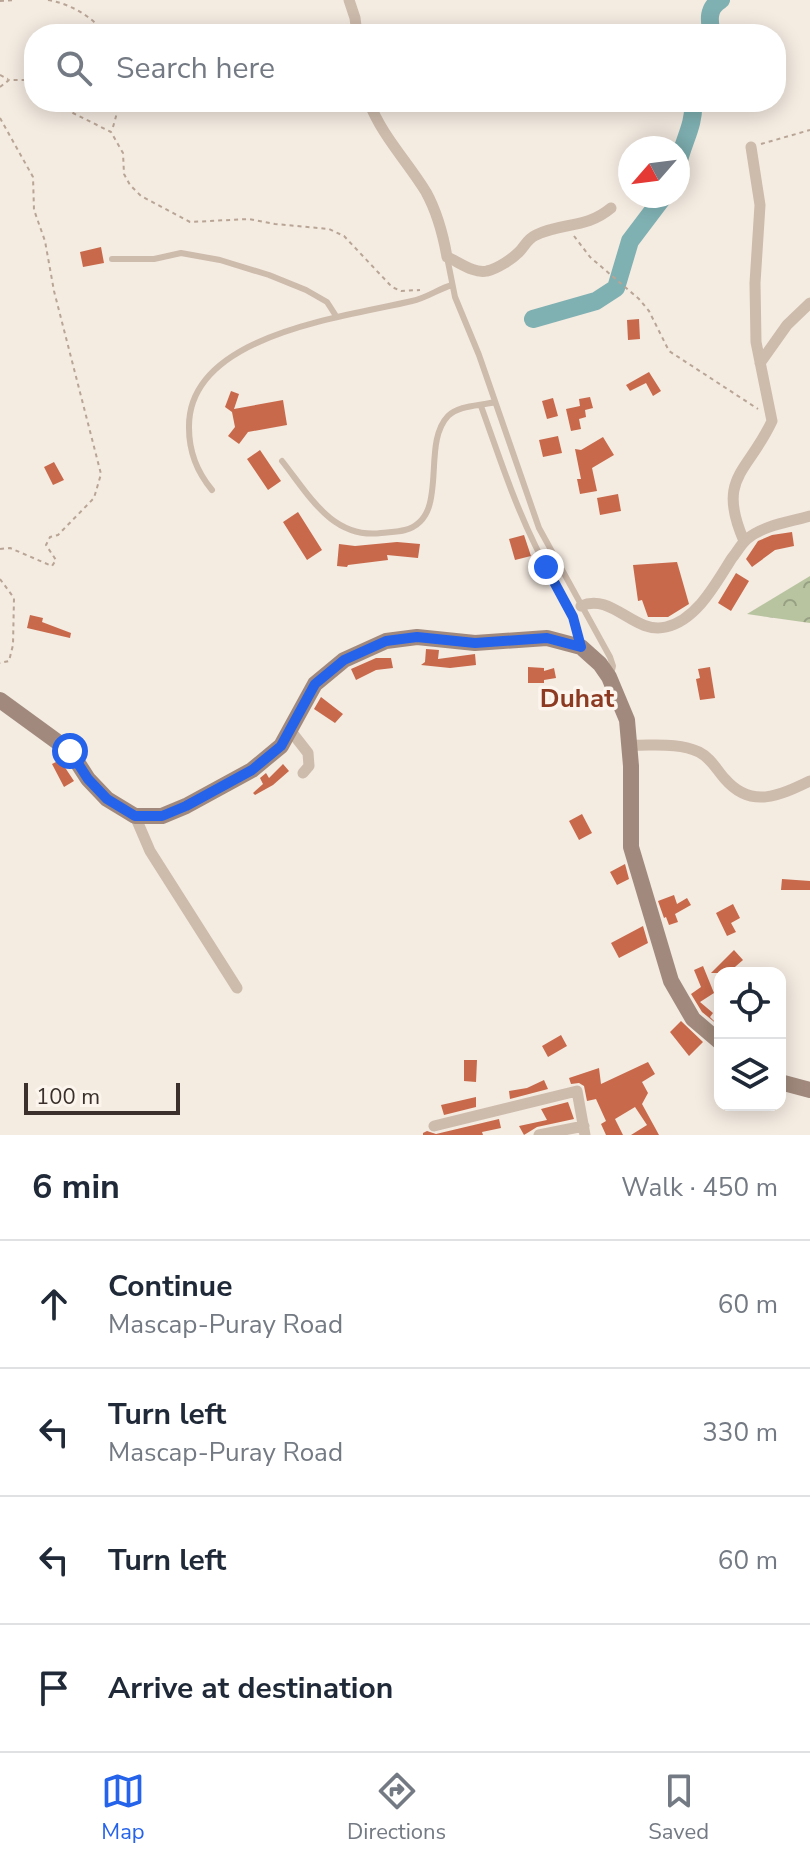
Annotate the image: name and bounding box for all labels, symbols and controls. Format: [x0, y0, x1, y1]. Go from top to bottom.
search box [24, 24, 786, 112]
icon: search [52, 46, 96, 90]
text: Search here [116, 48, 275, 89]
north arrow [618, 136, 690, 208]
route end [528, 549, 564, 585]
district label: Duhat [540, 681, 615, 716]
route start [52, 733, 88, 769]
map controls [714, 967, 786, 1111]
button: locate [714, 967, 786, 1039]
button: layers [714, 1039, 786, 1111]
scale bar [24, 1079, 180, 1115]
text: 100 m [36, 1082, 100, 1112]
text: 6 min [32, 1164, 120, 1210]
text: Walk · 450 m [621, 1170, 778, 1205]
text: Continue [108, 1266, 233, 1307]
icon: ahead [32, 1282, 76, 1326]
text: 60 m [718, 1287, 778, 1322]
text: Mascap-Puray Road [108, 1307, 343, 1342]
text: Turn left [108, 1394, 226, 1435]
icon: left [32, 1410, 76, 1454]
text: 330 m [702, 1415, 778, 1450]
text: Mascap-Puray Road [108, 1435, 343, 1470]
icon: left [32, 1538, 76, 1582]
text: Turn left [108, 1540, 226, 1581]
text: 60 m [718, 1543, 778, 1578]
icon: arrive [32, 1666, 76, 1710]
text: Arrive at destination [108, 1668, 393, 1709]
tab: Map [101, 1769, 145, 1847]
tab: Directions [347, 1769, 446, 1847]
tab: Saved [648, 1769, 709, 1847]

